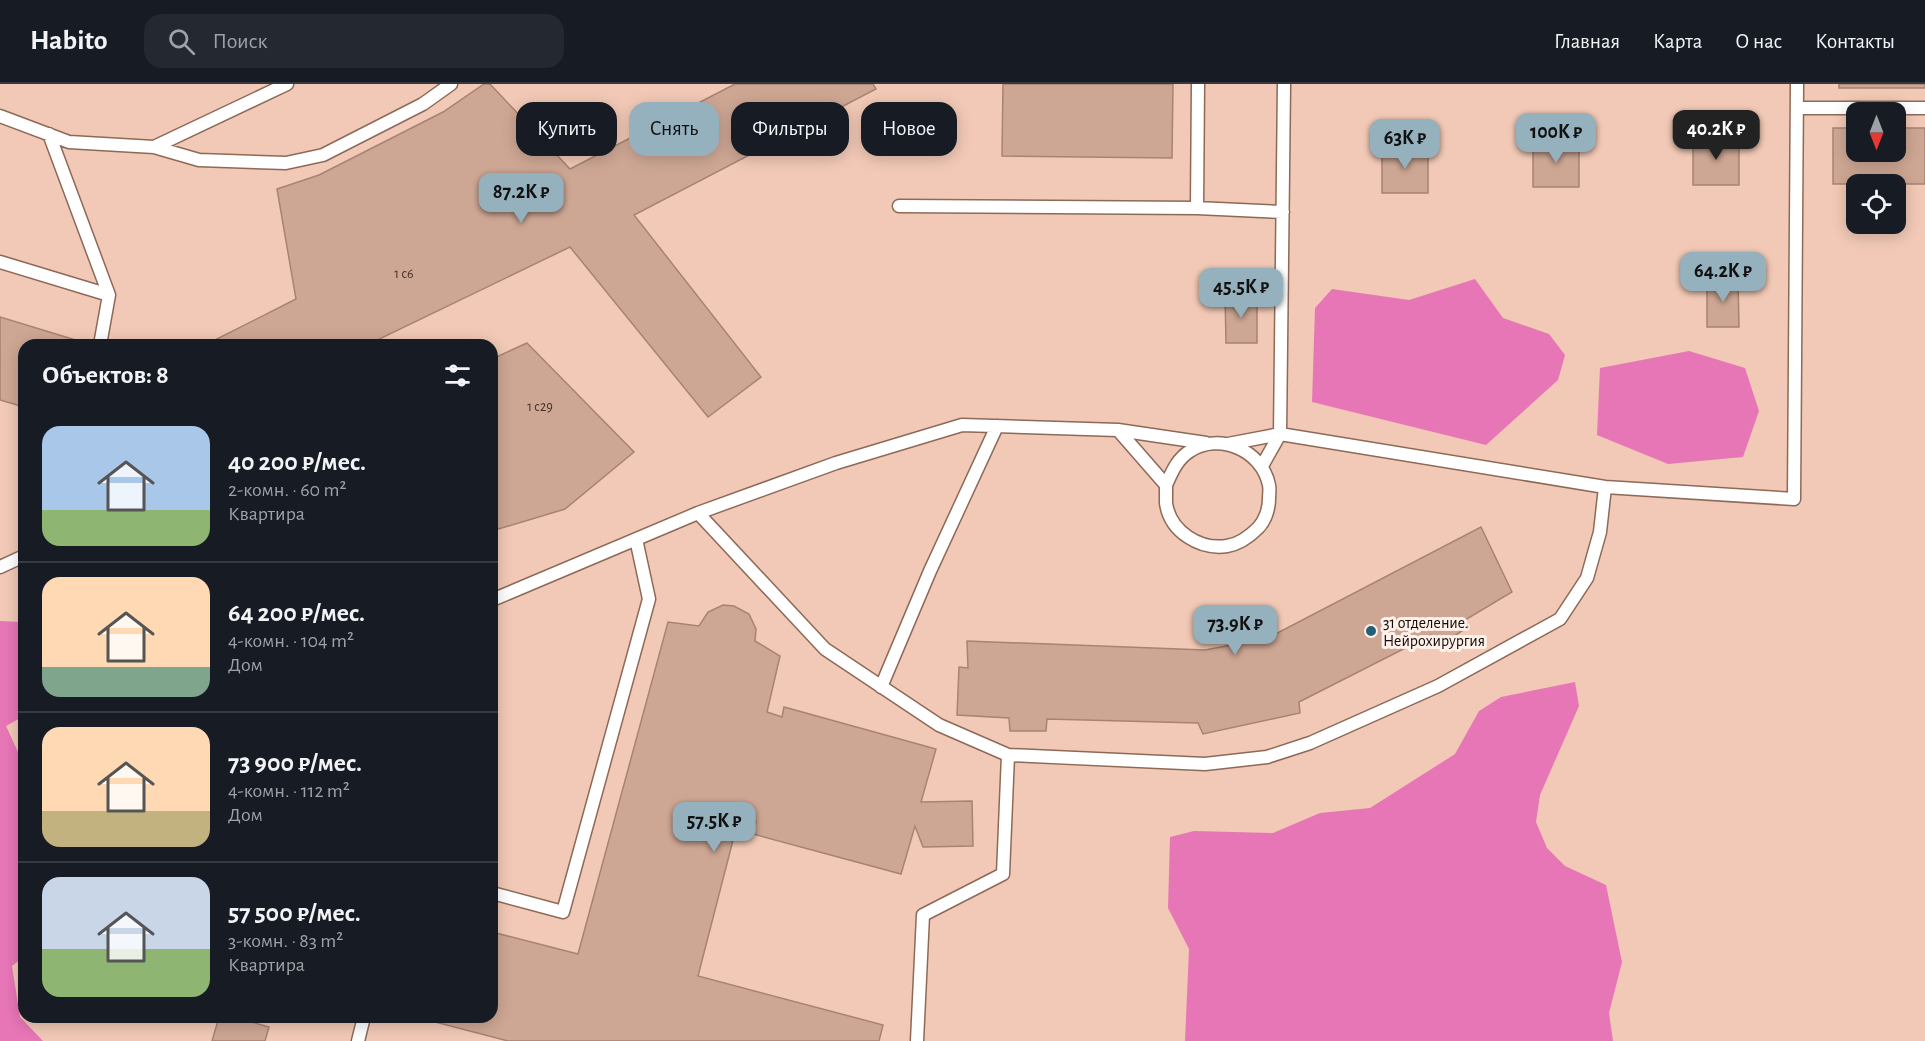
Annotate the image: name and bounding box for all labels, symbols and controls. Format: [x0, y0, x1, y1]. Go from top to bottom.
search box [144, 14, 564, 68]
icon: search [165, 25, 198, 58]
text: Habito [30, 27, 108, 55]
text: Поиск [213, 30, 268, 52]
text: Главная [1554, 31, 1620, 52]
text: Карта [1653, 31, 1702, 52]
text: О нас [1735, 31, 1782, 52]
text: Контакты [1815, 31, 1895, 52]
chip: Купить [516, 102, 617, 156]
chip: Снять [629, 102, 719, 156]
chip: Фильтры [731, 102, 849, 156]
chip: Новое [861, 102, 957, 156]
north arrow [1846, 102, 1906, 162]
map controls [1846, 102, 1906, 234]
pin: 40.2K ₽ [1661, 110, 1771, 161]
pin: 100K ₽ [1507, 113, 1605, 164]
pin: 63K ₽ [1363, 119, 1447, 170]
text: 40.2K ₽ [1687, 119, 1745, 139]
text: 100K ₽ [1530, 122, 1582, 142]
text: 63K ₽ [1384, 128, 1426, 148]
pin: 87.2K ₽ [466, 173, 576, 224]
button: locate [1846, 174, 1906, 234]
text: 87.2K ₽ [493, 182, 549, 202]
pin: 64.2K ₽ [1668, 252, 1778, 303]
text: 64.2K ₽ [1694, 261, 1752, 281]
house number: 1 с6 [394, 267, 414, 281]
pin: 45.5K ₽ [1186, 268, 1296, 319]
text: 45.5K ₽ [1213, 277, 1269, 297]
icon: filters [441, 359, 474, 392]
text: Объектов: 8 [42, 362, 169, 388]
house number: 1 с29 [527, 400, 553, 414]
text: 40 200 ₽/мес. [228, 449, 366, 475]
icon: home [90, 450, 162, 522]
text: 2-комн. · 60 m² [228, 480, 346, 500]
text: Квартира [228, 504, 305, 524]
text: 64 200 ₽/мес. [228, 600, 365, 626]
icon: home [90, 601, 162, 673]
pin: 73.9K ₽ [1180, 605, 1290, 656]
text: 73.9K ₽ [1207, 614, 1263, 634]
place label: 31 отделение. Нейрохирургия [1383, 615, 1485, 650]
marker: 31 отделение. Нейрохирургия [1364, 624, 1378, 638]
text: 4-комн. · 104 m² [228, 631, 354, 651]
text: Дом [228, 655, 263, 675]
text: 73 900 ₽/мес. [228, 750, 362, 776]
icon: home [90, 751, 162, 823]
text: 4-комн. · 112 m² [228, 781, 350, 801]
pin: 57.5K ₽ [659, 802, 769, 853]
text: Дом [228, 805, 263, 825]
text: 57.5K ₽ [687, 811, 741, 831]
text: 57 500 ₽/мес. [228, 900, 361, 926]
icon: home [90, 901, 162, 973]
text: 3-комн. · 83 m² [228, 931, 343, 951]
text: Квартира [228, 955, 305, 975]

